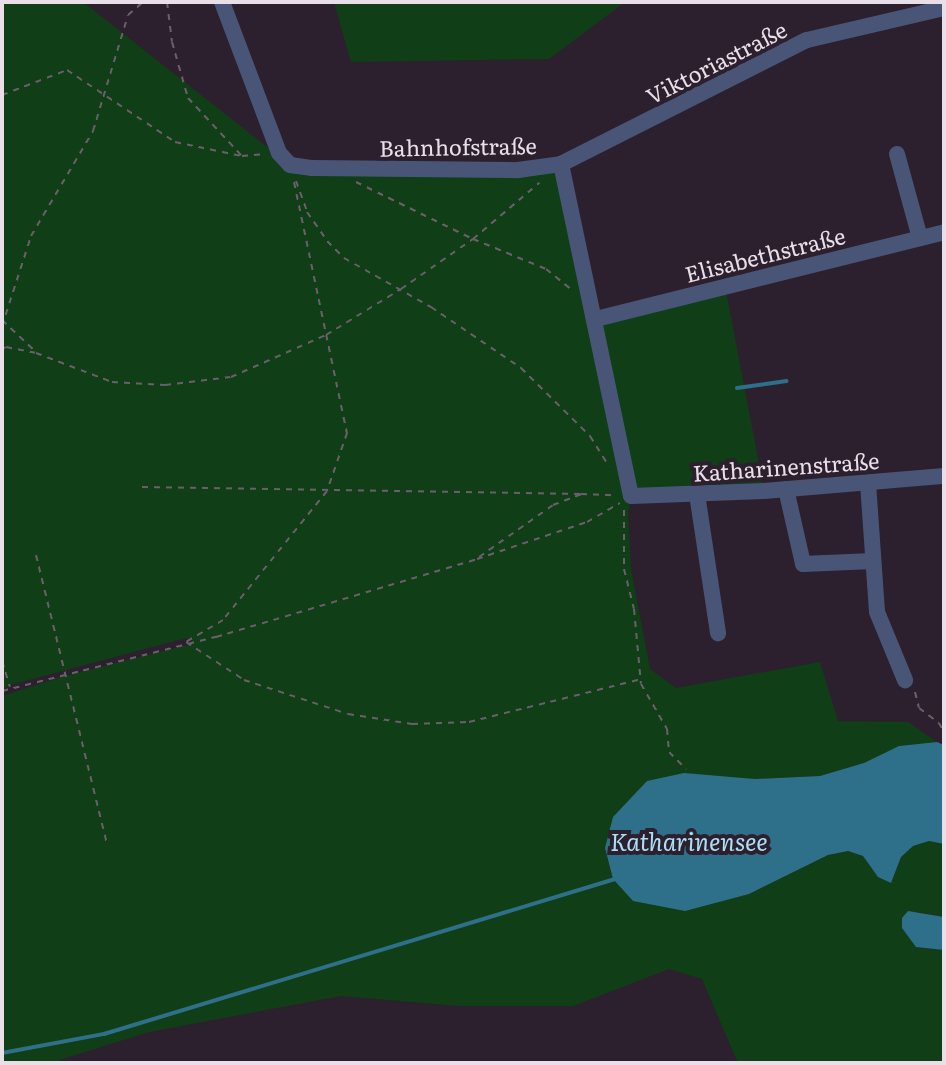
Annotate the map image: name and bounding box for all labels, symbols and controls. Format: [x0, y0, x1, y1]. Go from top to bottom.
street label: Viktoriastraße [641, 15, 791, 109]
street label: Bahnhofstraße [379, 131, 537, 161]
street label: Elisabethstraße [682, 221, 848, 287]
street label: Katharinenstraße [692, 446, 880, 486]
water label: Katharinensee [610, 827, 768, 855]

